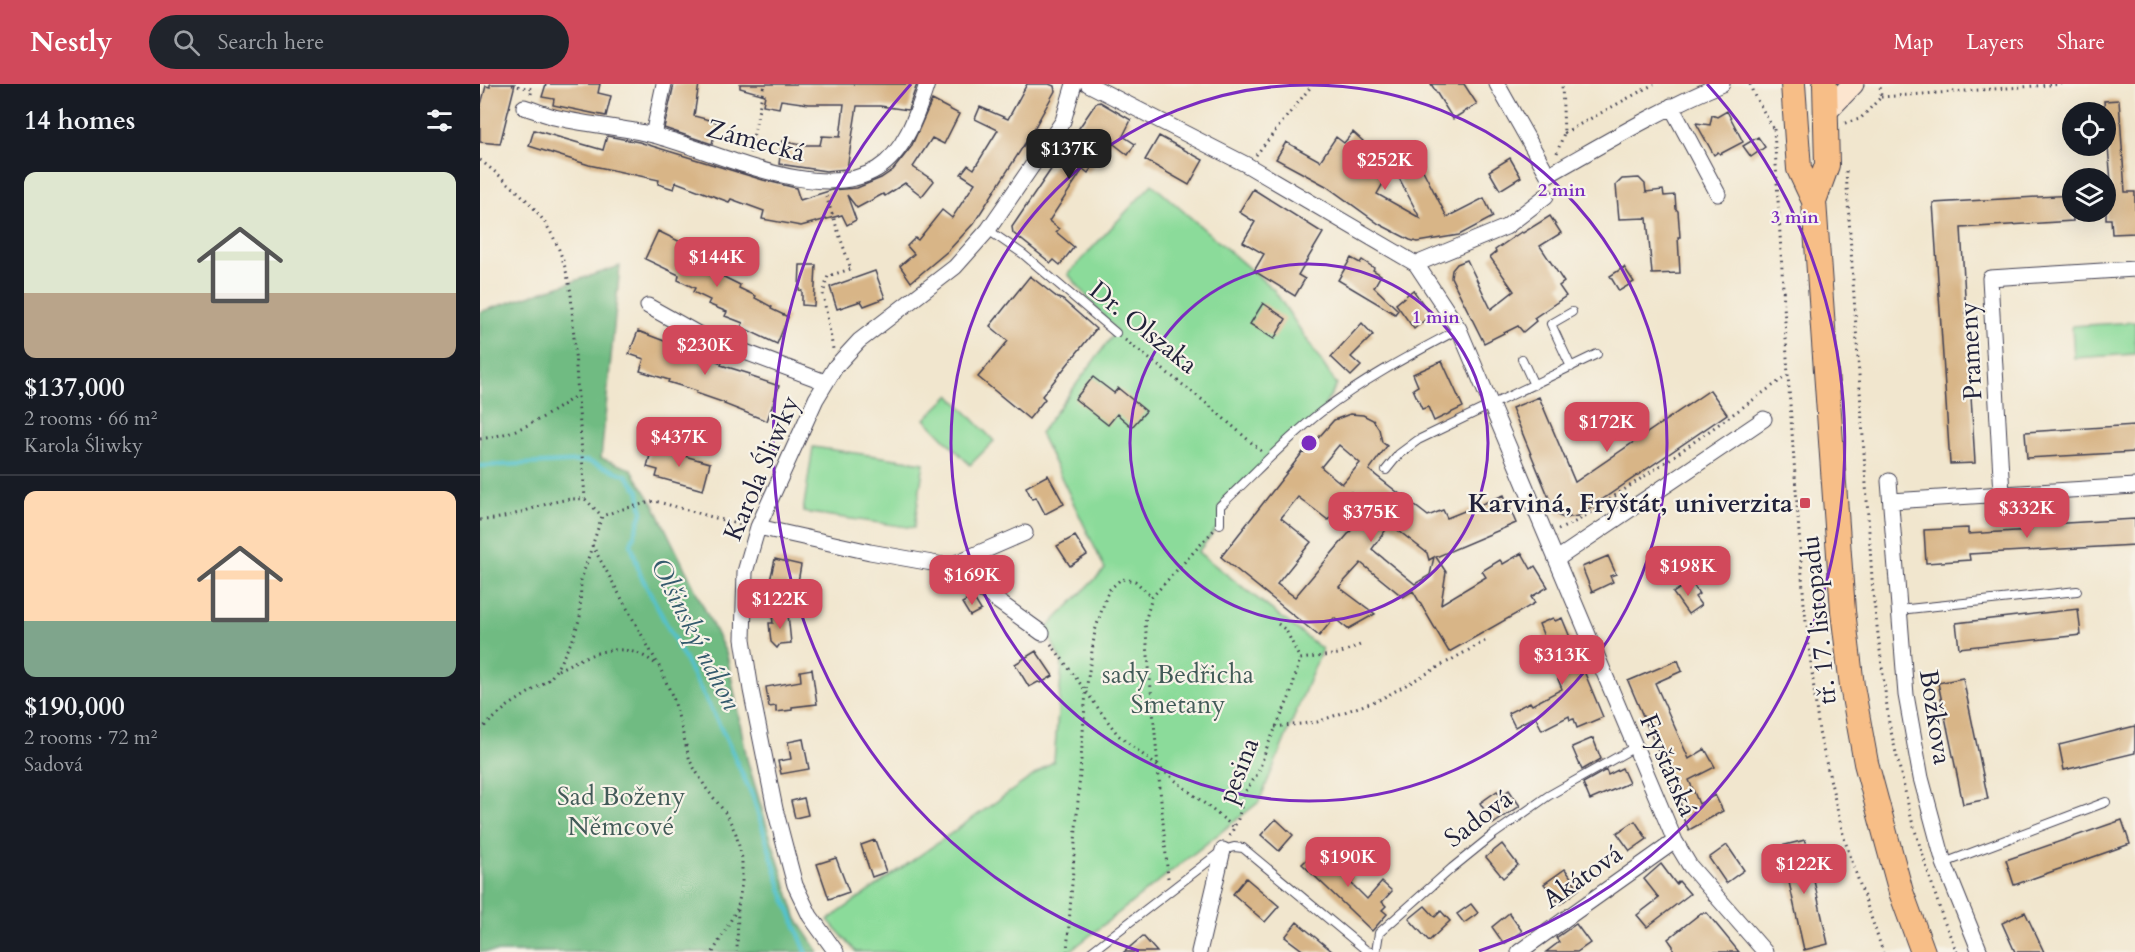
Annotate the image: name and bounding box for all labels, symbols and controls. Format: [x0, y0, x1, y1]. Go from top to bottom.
search box [149, 15, 569, 69]
text: Nestly [30, 23, 113, 61]
icon: search [170, 26, 203, 59]
text: Search here [218, 27, 324, 57]
text: Map [1894, 28, 1934, 57]
text: Layers [1967, 28, 2024, 57]
text: Share [2057, 28, 2105, 57]
map controls [2062, 102, 2116, 222]
button: locate [2062, 102, 2116, 156]
text: 14 homes [24, 103, 135, 138]
icon: filters [423, 104, 456, 137]
street label: Zámecká [703, 111, 809, 170]
pin: $137K [1027, 129, 1111, 180]
text: $137K [1040, 135, 1098, 162]
pin: $252K [1343, 140, 1427, 191]
text: $252K [1356, 146, 1414, 173]
button: layers [2062, 168, 2116, 222]
text: 2 min [1538, 178, 1586, 203]
text: 3 min [1771, 205, 1819, 230]
icon: home [186, 211, 294, 319]
pin: $144K [675, 237, 759, 288]
text: $144K [688, 243, 746, 270]
street label: Dr. Olszaka [1082, 273, 1205, 382]
street label: Prameny [1950, 301, 1991, 401]
text: 1 min [1412, 305, 1460, 330]
pin: $230K [663, 325, 747, 376]
text: $230K [676, 331, 734, 358]
text: $137,000 [24, 370, 125, 405]
street label: Karola Śliwky [715, 390, 808, 546]
pin: $172K [1565, 402, 1649, 453]
text: 2 rooms · 66 m² [24, 405, 157, 432]
text: $172K [1578, 408, 1636, 435]
pin: $437K [637, 417, 721, 468]
text: $437K [650, 423, 708, 450]
text: Karola Śliwky [24, 432, 143, 459]
centre of rings [1299, 433, 1319, 453]
place label: Karviná, Fryštát, univerzita [1468, 486, 1793, 521]
pin: $332K [1985, 488, 2069, 539]
pin: $375K [1329, 492, 1413, 543]
text: $332K [1998, 494, 2056, 521]
marker: Karviná, Fryštát, univerzita [1798, 496, 1812, 510]
text: $375K [1342, 498, 1400, 525]
icon: home [186, 530, 294, 638]
street label: tř. 17. listopadu [1792, 534, 1845, 706]
pin: $198K [1646, 546, 1730, 597]
water label: Olšinský náhon [641, 552, 750, 717]
text: $198K [1659, 552, 1717, 579]
pin: $169K [930, 555, 1014, 606]
text: $169K [943, 561, 1001, 588]
pin: $122K [738, 579, 822, 630]
text: $122K [751, 585, 809, 612]
pin: $313K [1520, 635, 1604, 686]
text: $313K [1533, 641, 1591, 668]
park label: sady Bedřicha Smetany [1102, 657, 1254, 722]
street label: Božkova [1911, 667, 1960, 767]
text: $190,000 [24, 689, 125, 724]
street label: Fryštátská [1631, 709, 1706, 822]
text: 2 rooms · 72 m² [24, 724, 157, 751]
street label: pesina [1210, 732, 1267, 808]
text: Sadová [24, 751, 83, 778]
park label: Sad Boženy Němcové [557, 779, 686, 844]
street label: Sadová [1437, 781, 1519, 855]
street label: Akátová [1535, 836, 1629, 917]
pin: $190K [1306, 837, 1390, 888]
text: $190K [1319, 843, 1377, 870]
pin: $122K [1762, 844, 1846, 895]
text: $122K [1775, 850, 1833, 877]

